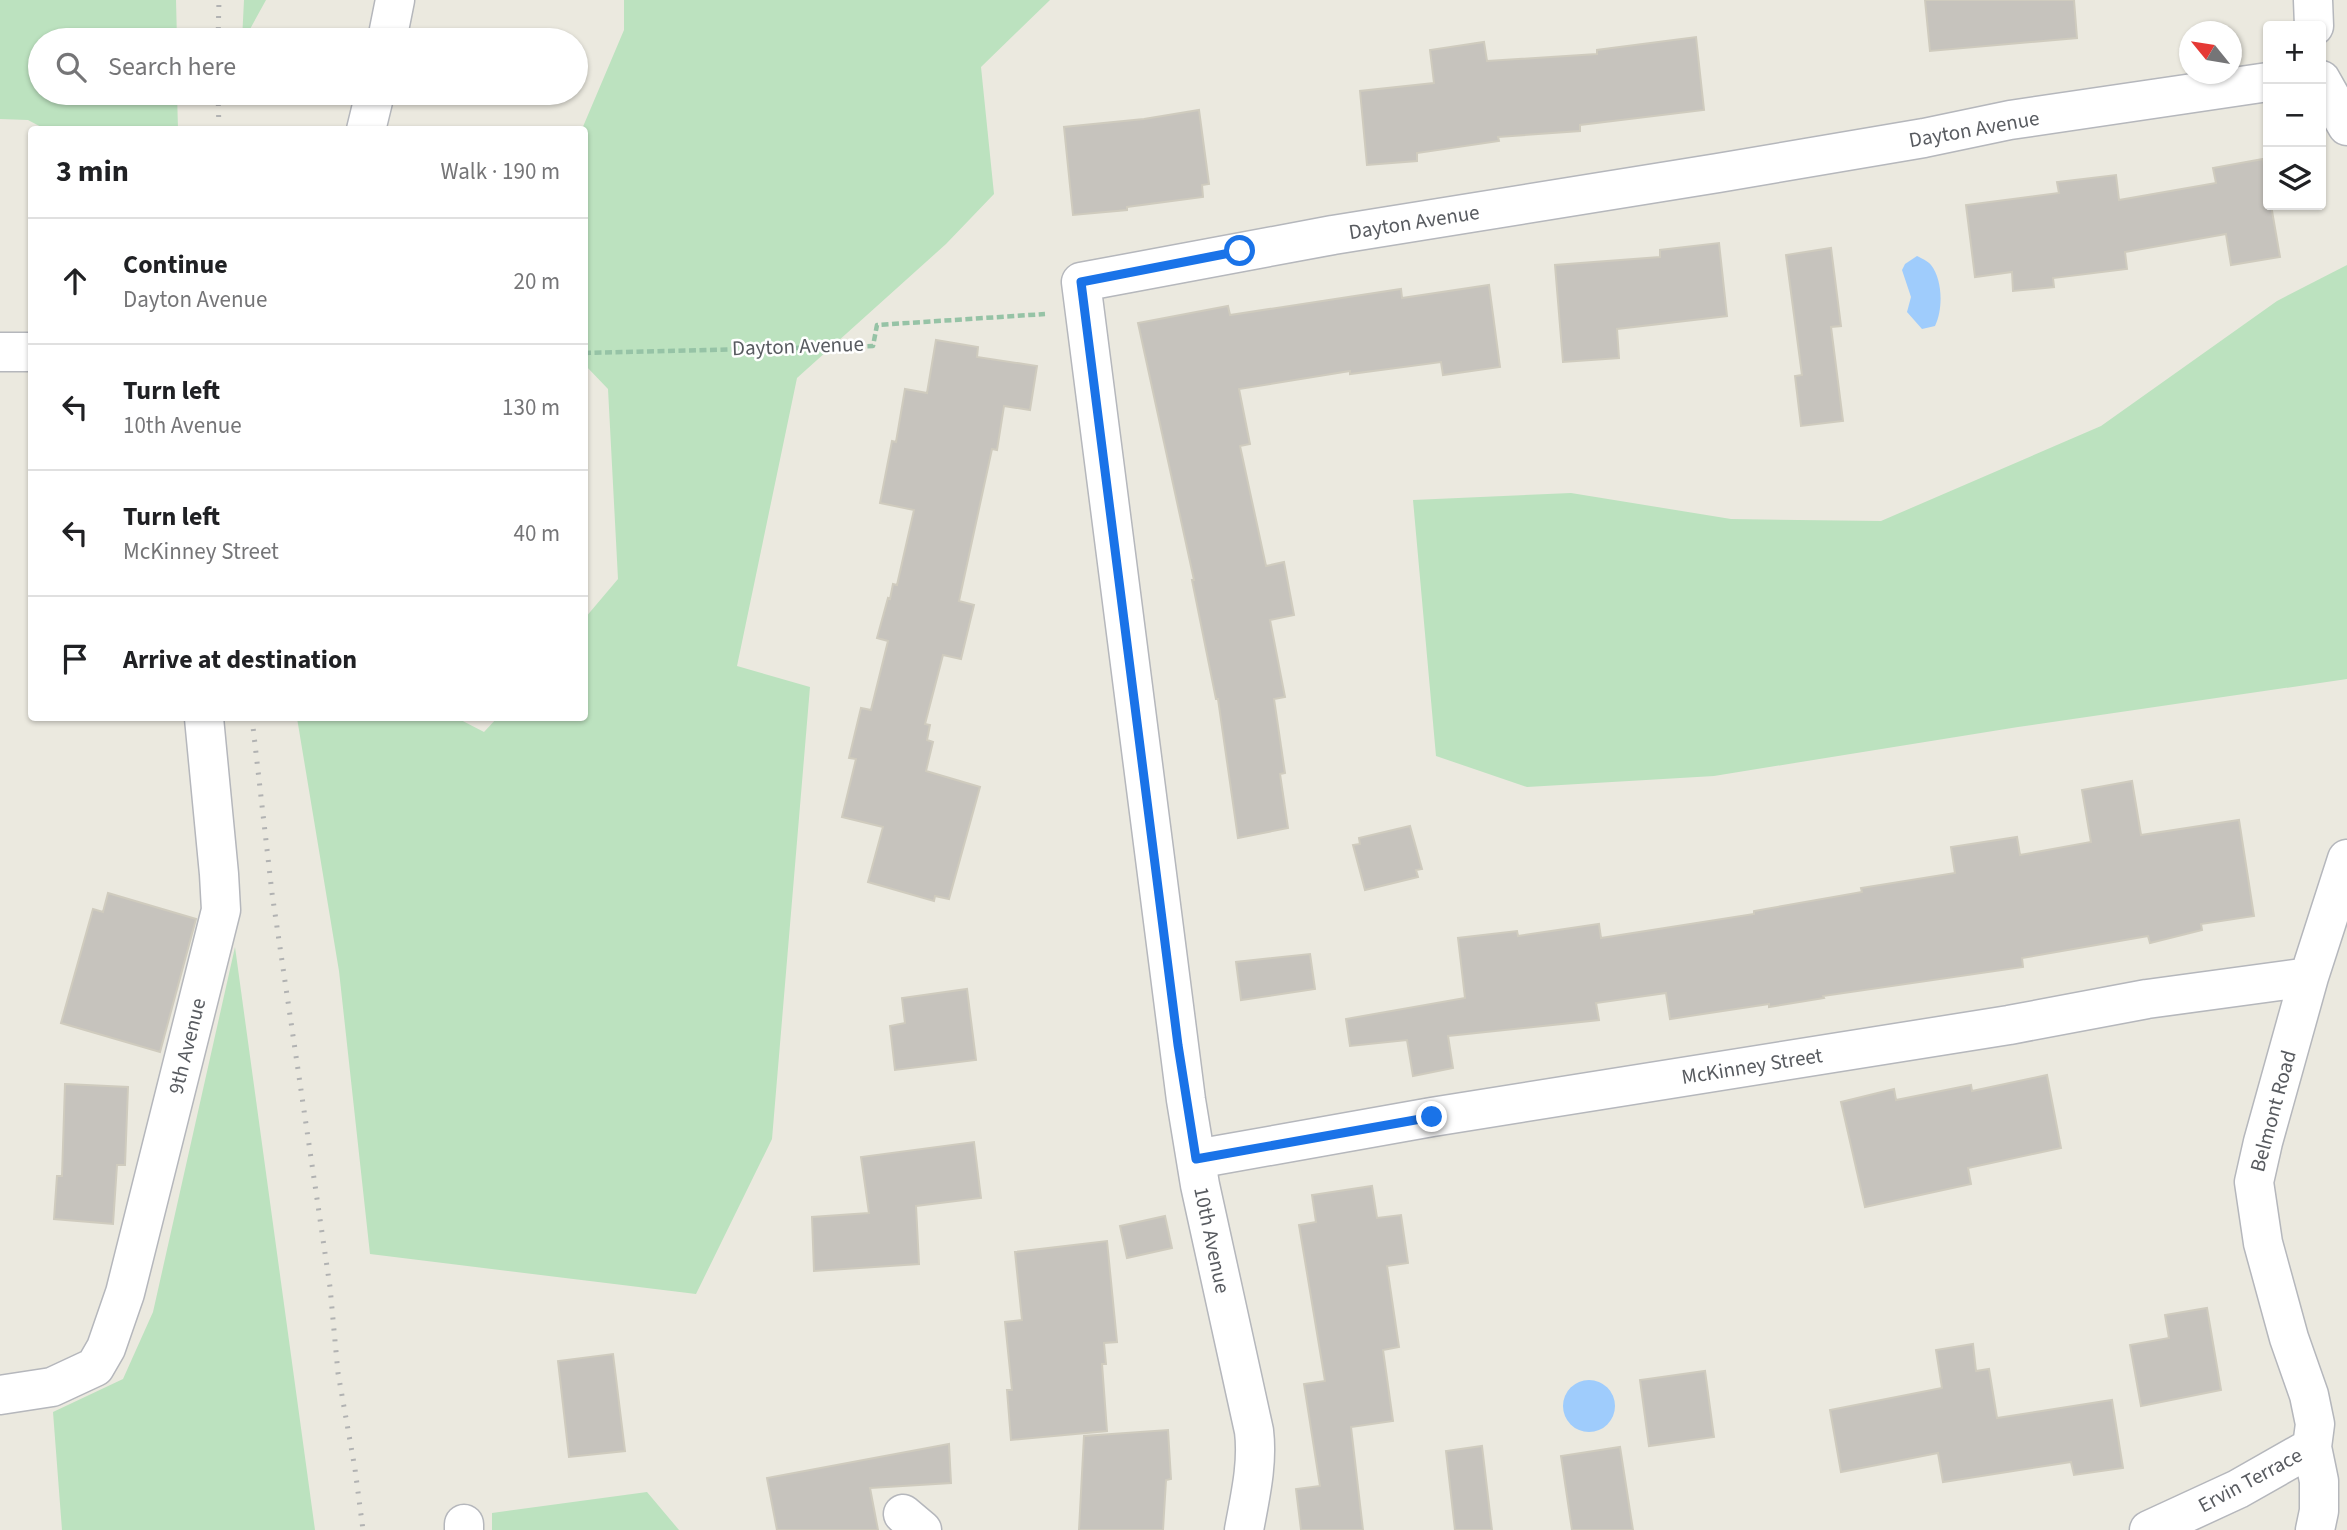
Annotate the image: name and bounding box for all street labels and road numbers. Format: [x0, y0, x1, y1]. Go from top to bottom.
street label: Dayton Avenue [1906, 103, 2042, 155]
street label: Dayton Avenue [1347, 197, 1481, 247]
street label: Dayton Avenue [732, 329, 864, 363]
street label: 9th Avenue [161, 995, 213, 1097]
street label: McKinney Street [1679, 1040, 1825, 1092]
street label: Belmont Road [2242, 1047, 2304, 1175]
street label: 10th Avenue [1186, 1184, 1238, 1296]
street label: Ervin Terrace [2193, 1440, 2307, 1520]

